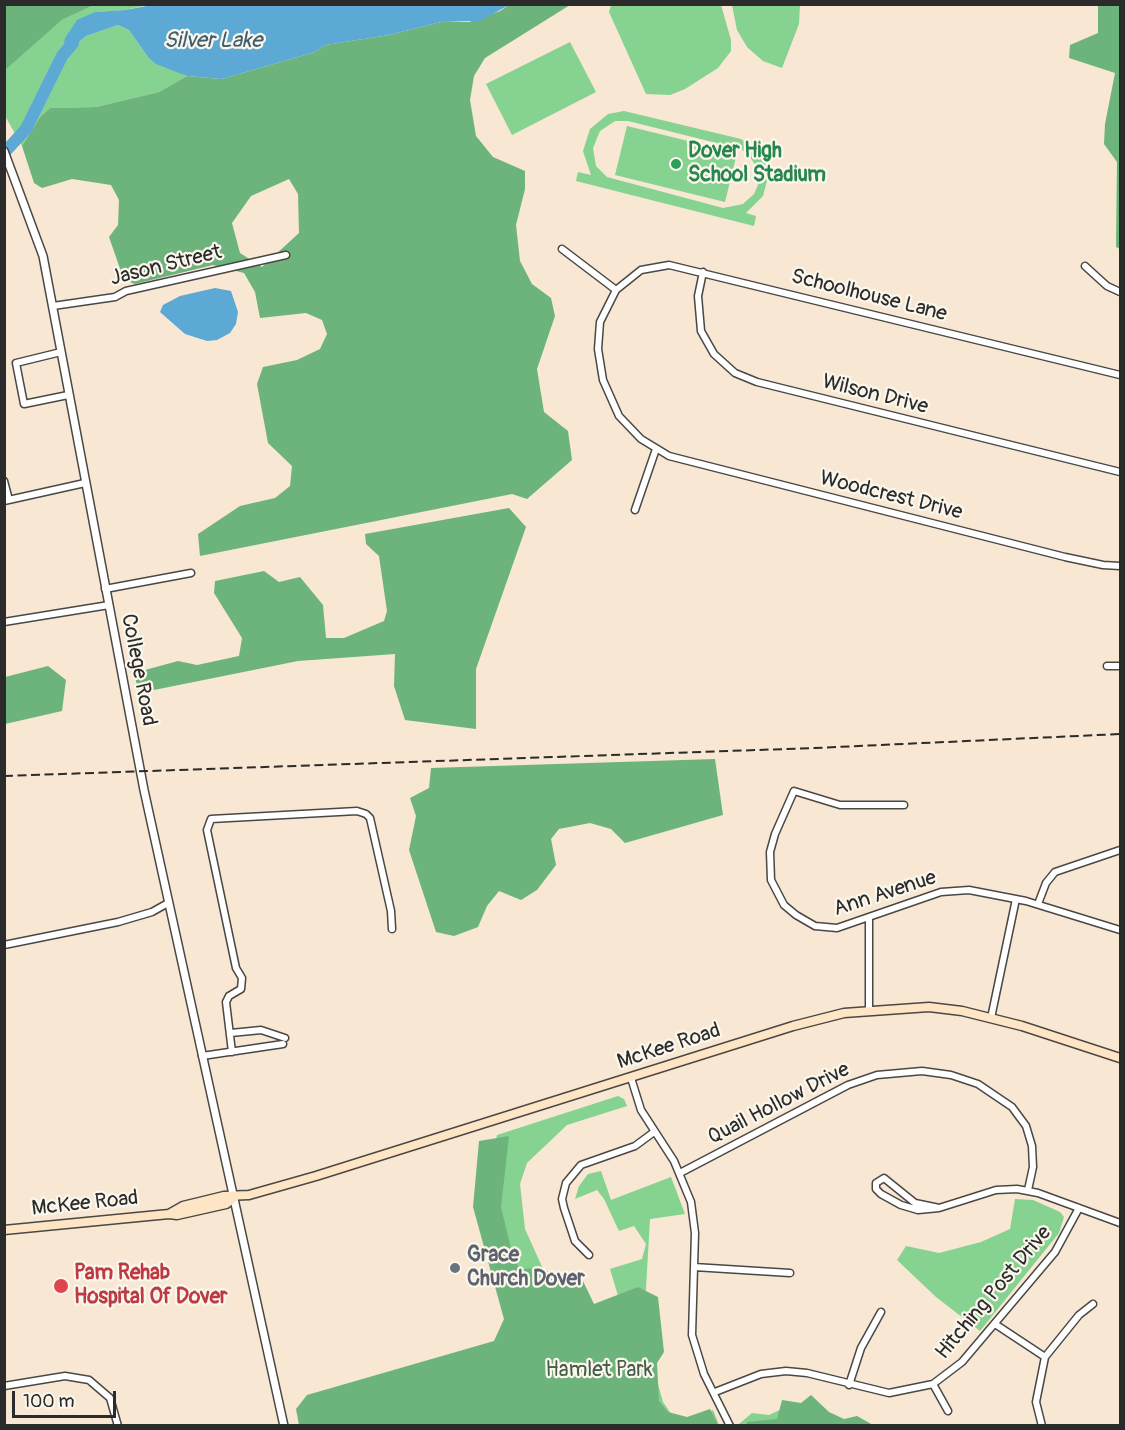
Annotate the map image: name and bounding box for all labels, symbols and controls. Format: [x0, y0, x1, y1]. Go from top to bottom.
water label: Silver Lake [164, 28, 262, 54]
place label: Dover High School Stadium [688, 139, 826, 189]
marker: Dover High School Stadium [669, 157, 683, 171]
street label: Jason Street [108, 240, 224, 292]
street label: Schoolhouse Lane [789, 264, 949, 328]
street label: Wilson Drive [819, 370, 931, 420]
street label: Woodcrest Drive [817, 466, 965, 526]
street label: College Road [115, 612, 161, 728]
street label: Ann Avenue [830, 866, 940, 922]
street label: McKee Road [614, 1018, 724, 1076]
street label: Quail Hollow Drive [704, 1057, 854, 1151]
street label: McKee Road [30, 1186, 140, 1222]
street label: Hitching Post Drive [931, 1221, 1057, 1365]
place label: Grace Church Dover [467, 1243, 585, 1293]
place label: Pam Rehab Hospital Of Dover [74, 1261, 228, 1311]
marker: Grace Church Dover [448, 1261, 462, 1275]
marker: Pam Rehab Hospital Of Dover [52, 1277, 70, 1295]
park label: Hamlet Park [546, 1358, 652, 1384]
scale bar [15, 1379, 118, 1417]
text: 100 m [23, 1390, 75, 1413]

